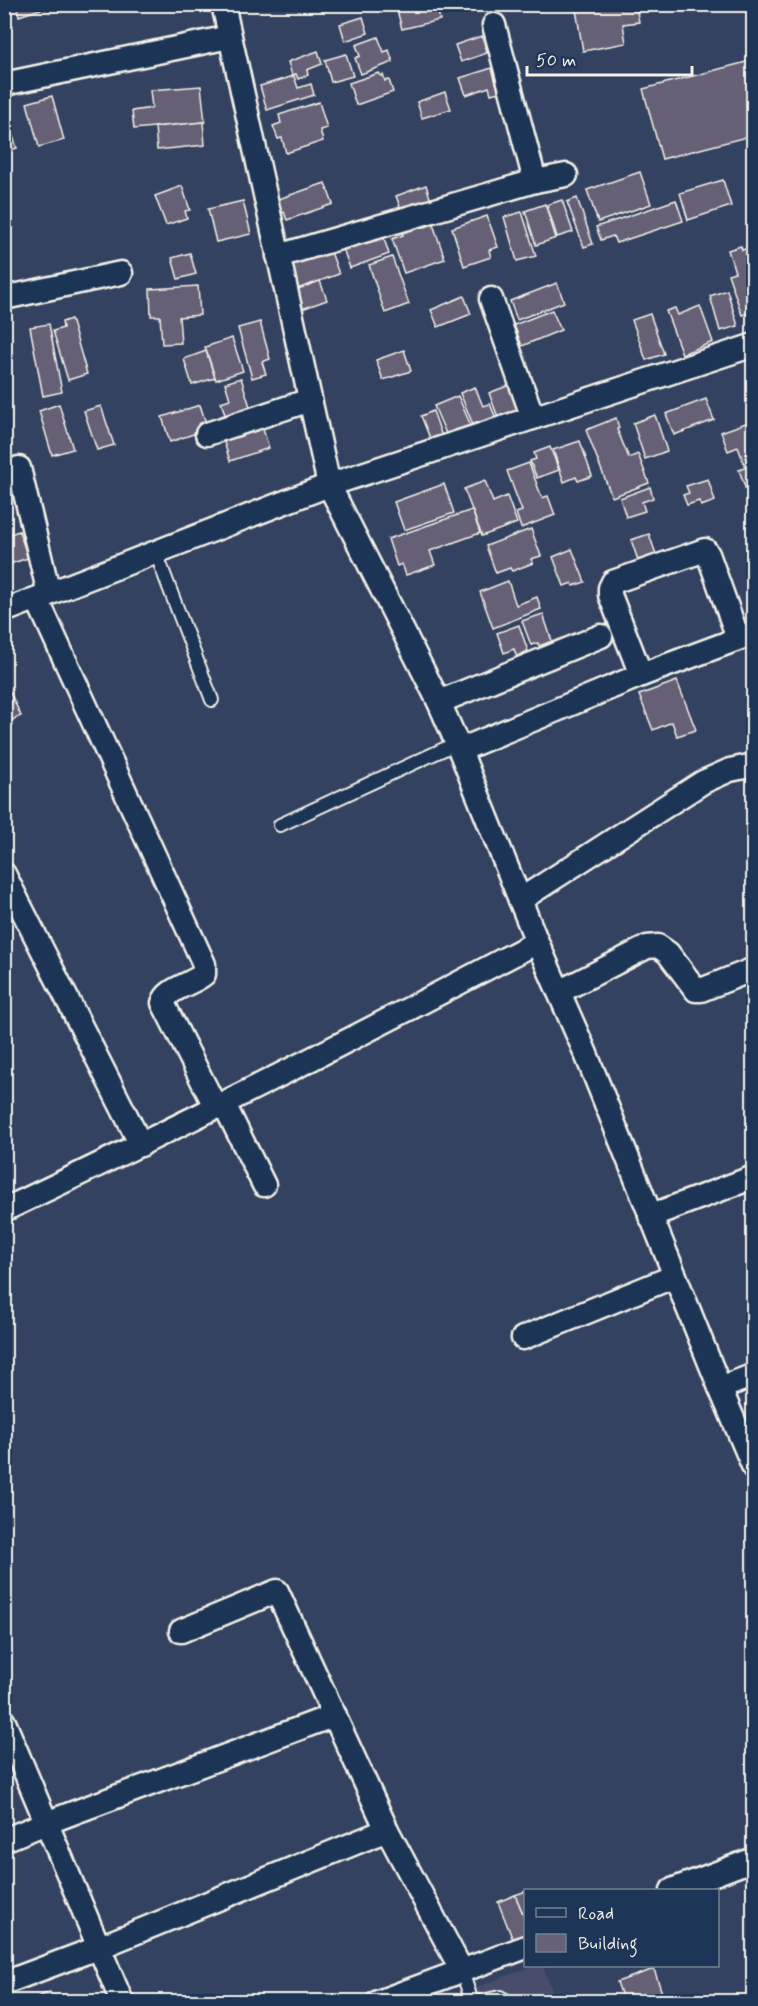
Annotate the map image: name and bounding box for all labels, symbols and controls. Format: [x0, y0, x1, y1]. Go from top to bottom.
scale bar [527, 39, 692, 77]
text: 50 m [536, 49, 576, 73]
legend [524, 1889, 719, 1967]
text: Road [578, 1902, 614, 1926]
text: Building [578, 1932, 638, 1958]

